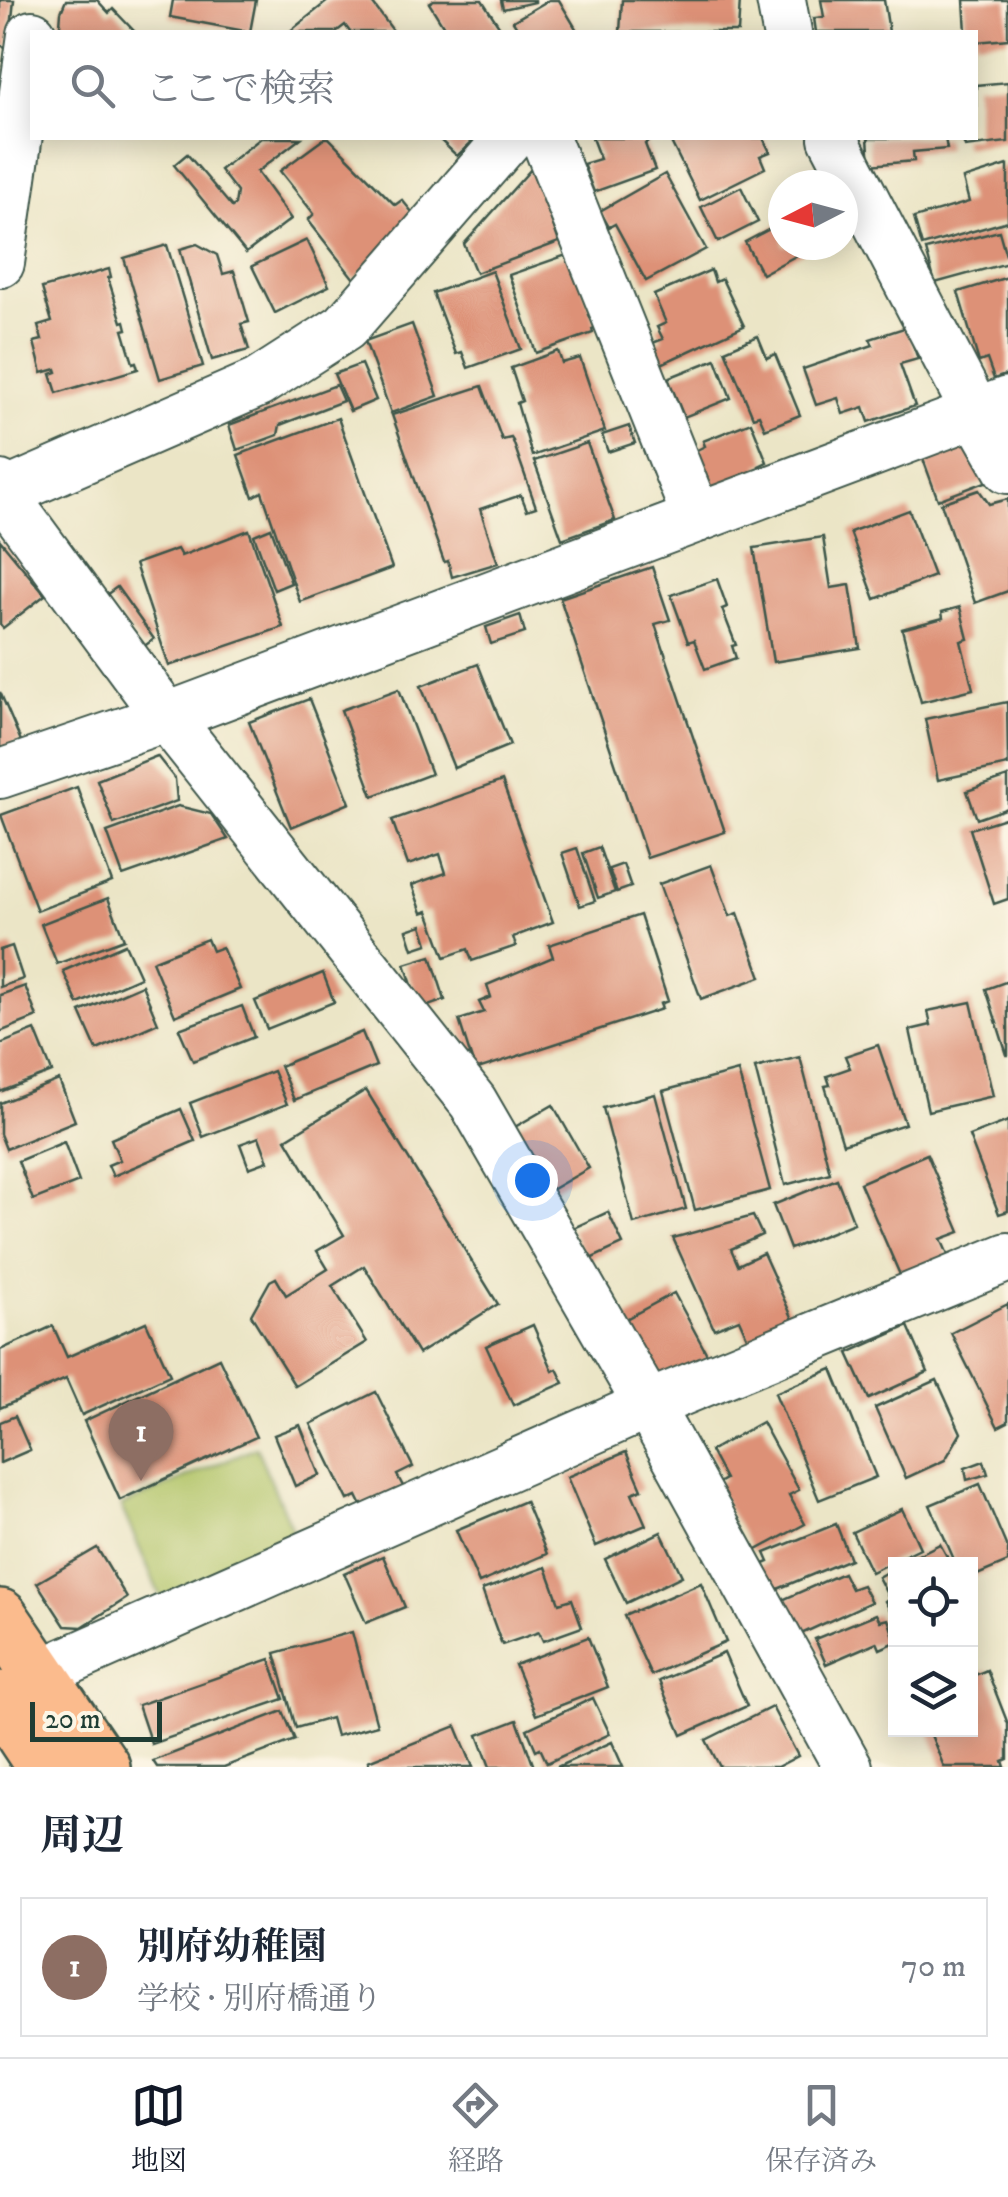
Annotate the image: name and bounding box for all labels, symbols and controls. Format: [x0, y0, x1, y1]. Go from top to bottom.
search box [30, 30, 978, 140]
icon: search [65, 58, 120, 113]
text: ここで検索 [145, 66, 335, 114]
north arrow [768, 170, 858, 260]
your location [507, 1155, 558, 1206]
pin: 1 [108, 1398, 174, 1481]
map controls [888, 1557, 978, 1737]
button: locate [888, 1557, 978, 1647]
button: layers [888, 1647, 978, 1737]
scale bar [30, 1697, 162, 1742]
text: 20 m [45, 1702, 101, 1737]
text: 周辺 [40, 1811, 124, 1863]
text: 別府幼稚園 [137, 1924, 327, 1972]
text: 1 [69, 1947, 80, 1987]
text: 70 m [901, 1947, 966, 1987]
text: 学校 · 別府橋通り [137, 1980, 382, 2020]
tab: 地図 [131, 2078, 187, 2179]
tab: 経路 [448, 2078, 504, 2179]
tab: 保存済み [765, 2078, 877, 2179]

